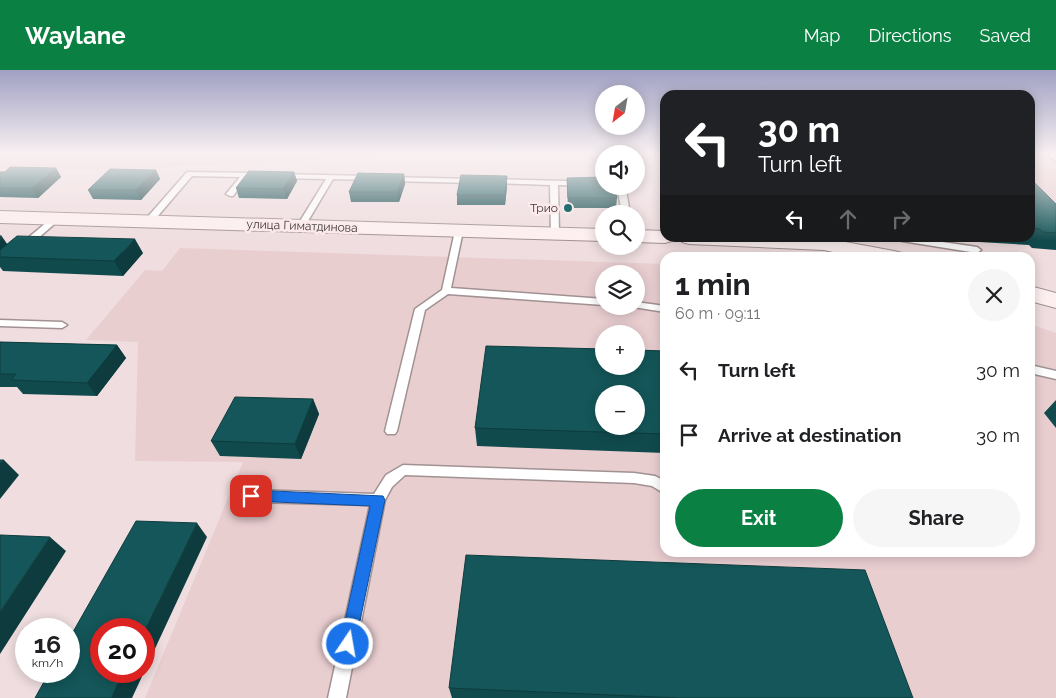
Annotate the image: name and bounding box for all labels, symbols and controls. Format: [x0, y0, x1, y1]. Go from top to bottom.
text: Waylane [25, 21, 126, 50]
text: Map [804, 25, 840, 46]
text: Directions [868, 25, 952, 46]
text: Saved [980, 25, 1031, 46]
north arrow [595, 85, 645, 135]
map controls [595, 85, 645, 435]
text: 30 m [758, 109, 840, 150]
icon: left [675, 110, 740, 175]
button: sound [595, 145, 645, 195]
text: Turn left [758, 151, 842, 177]
place label: Трио [530, 201, 558, 215]
marker: Трио [562, 202, 574, 214]
button: search [595, 205, 645, 255]
icon: left [781, 205, 809, 233]
icon: ahead [834, 205, 862, 233]
icon: right [887, 205, 915, 233]
street label: улица Гиматдинова [246, 217, 358, 235]
button: layers [595, 265, 645, 315]
text: 1 min [675, 267, 751, 302]
button: close [968, 269, 1020, 321]
text: 60 m · 09:11 [675, 304, 760, 323]
button: + [595, 325, 645, 375]
icon: left [675, 356, 703, 384]
text: Turn left [718, 359, 795, 381]
text: 30 m [976, 359, 1020, 381]
button: − [595, 385, 645, 435]
icon: arrive [675, 421, 703, 449]
text: Arrive at destination [718, 424, 902, 446]
text: 30 m [976, 424, 1020, 446]
pin [230, 475, 272, 517]
icon: arrive [237, 482, 265, 510]
button: Exit [675, 489, 843, 547]
button: Share [853, 489, 1020, 547]
position arrow [321, 617, 373, 669]
speed limit sign: 20 [90, 618, 155, 683]
text: 16 [34, 629, 61, 659]
text: km/h [32, 656, 63, 670]

